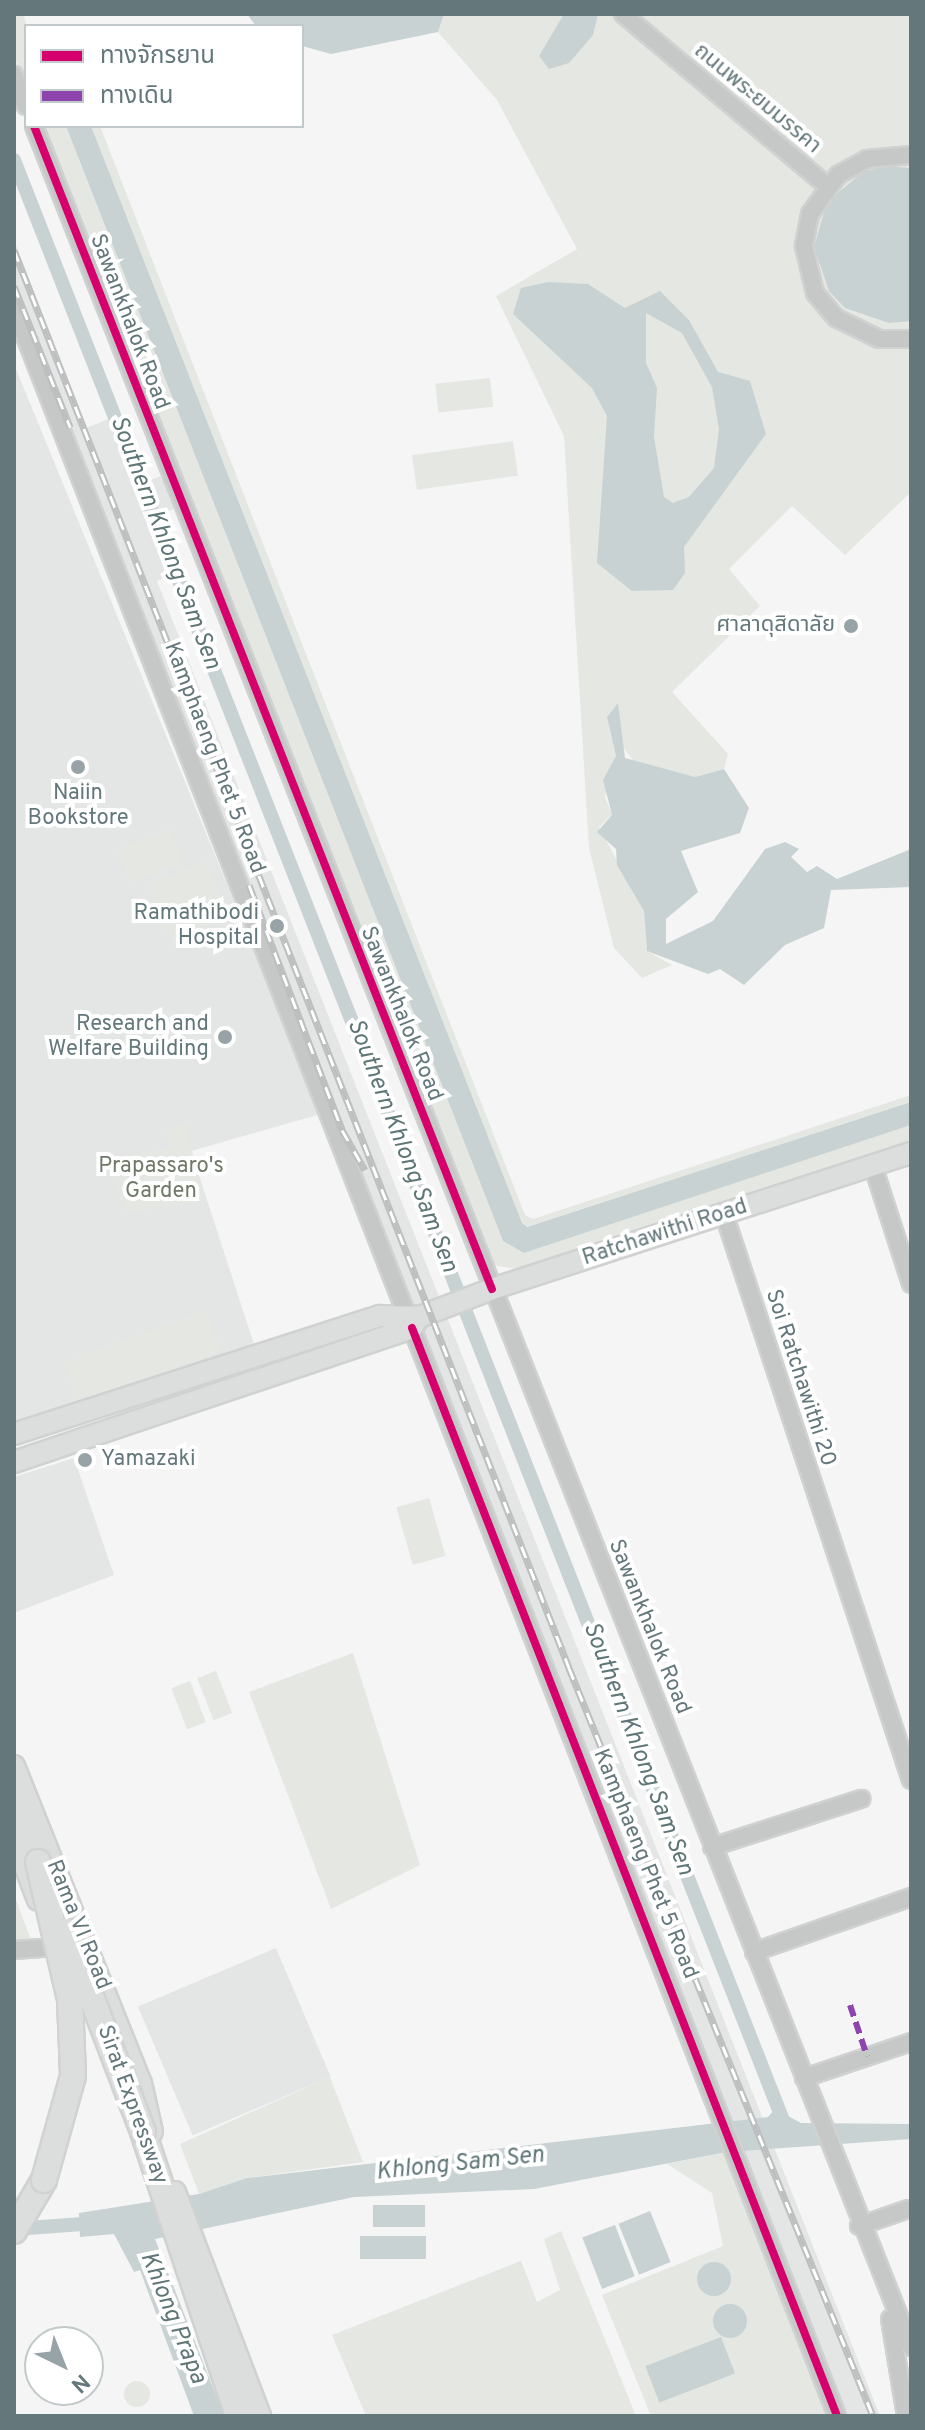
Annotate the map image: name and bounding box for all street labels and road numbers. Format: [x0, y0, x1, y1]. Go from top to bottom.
street label: ถนนพระยมมรรคา [688, 38, 826, 160]
street label: Sawankhalok Road [83, 231, 175, 413]
street label: Kamphaeng Phet 5 Road [158, 639, 270, 877]
street label: Sawankhalok Road [354, 923, 448, 1105]
street label: Ratchawithi Road [579, 1194, 751, 1272]
street label: Soi Ratchawithi 20 [759, 1286, 841, 1470]
street label: Sawankhalok Road [602, 1536, 696, 1718]
street label: Kamphaeng Phet 5 Road [587, 1745, 703, 1983]
street label: Rama VI Road [40, 1856, 116, 1994]
street label: Sirat Expressway [91, 2022, 173, 2188]

